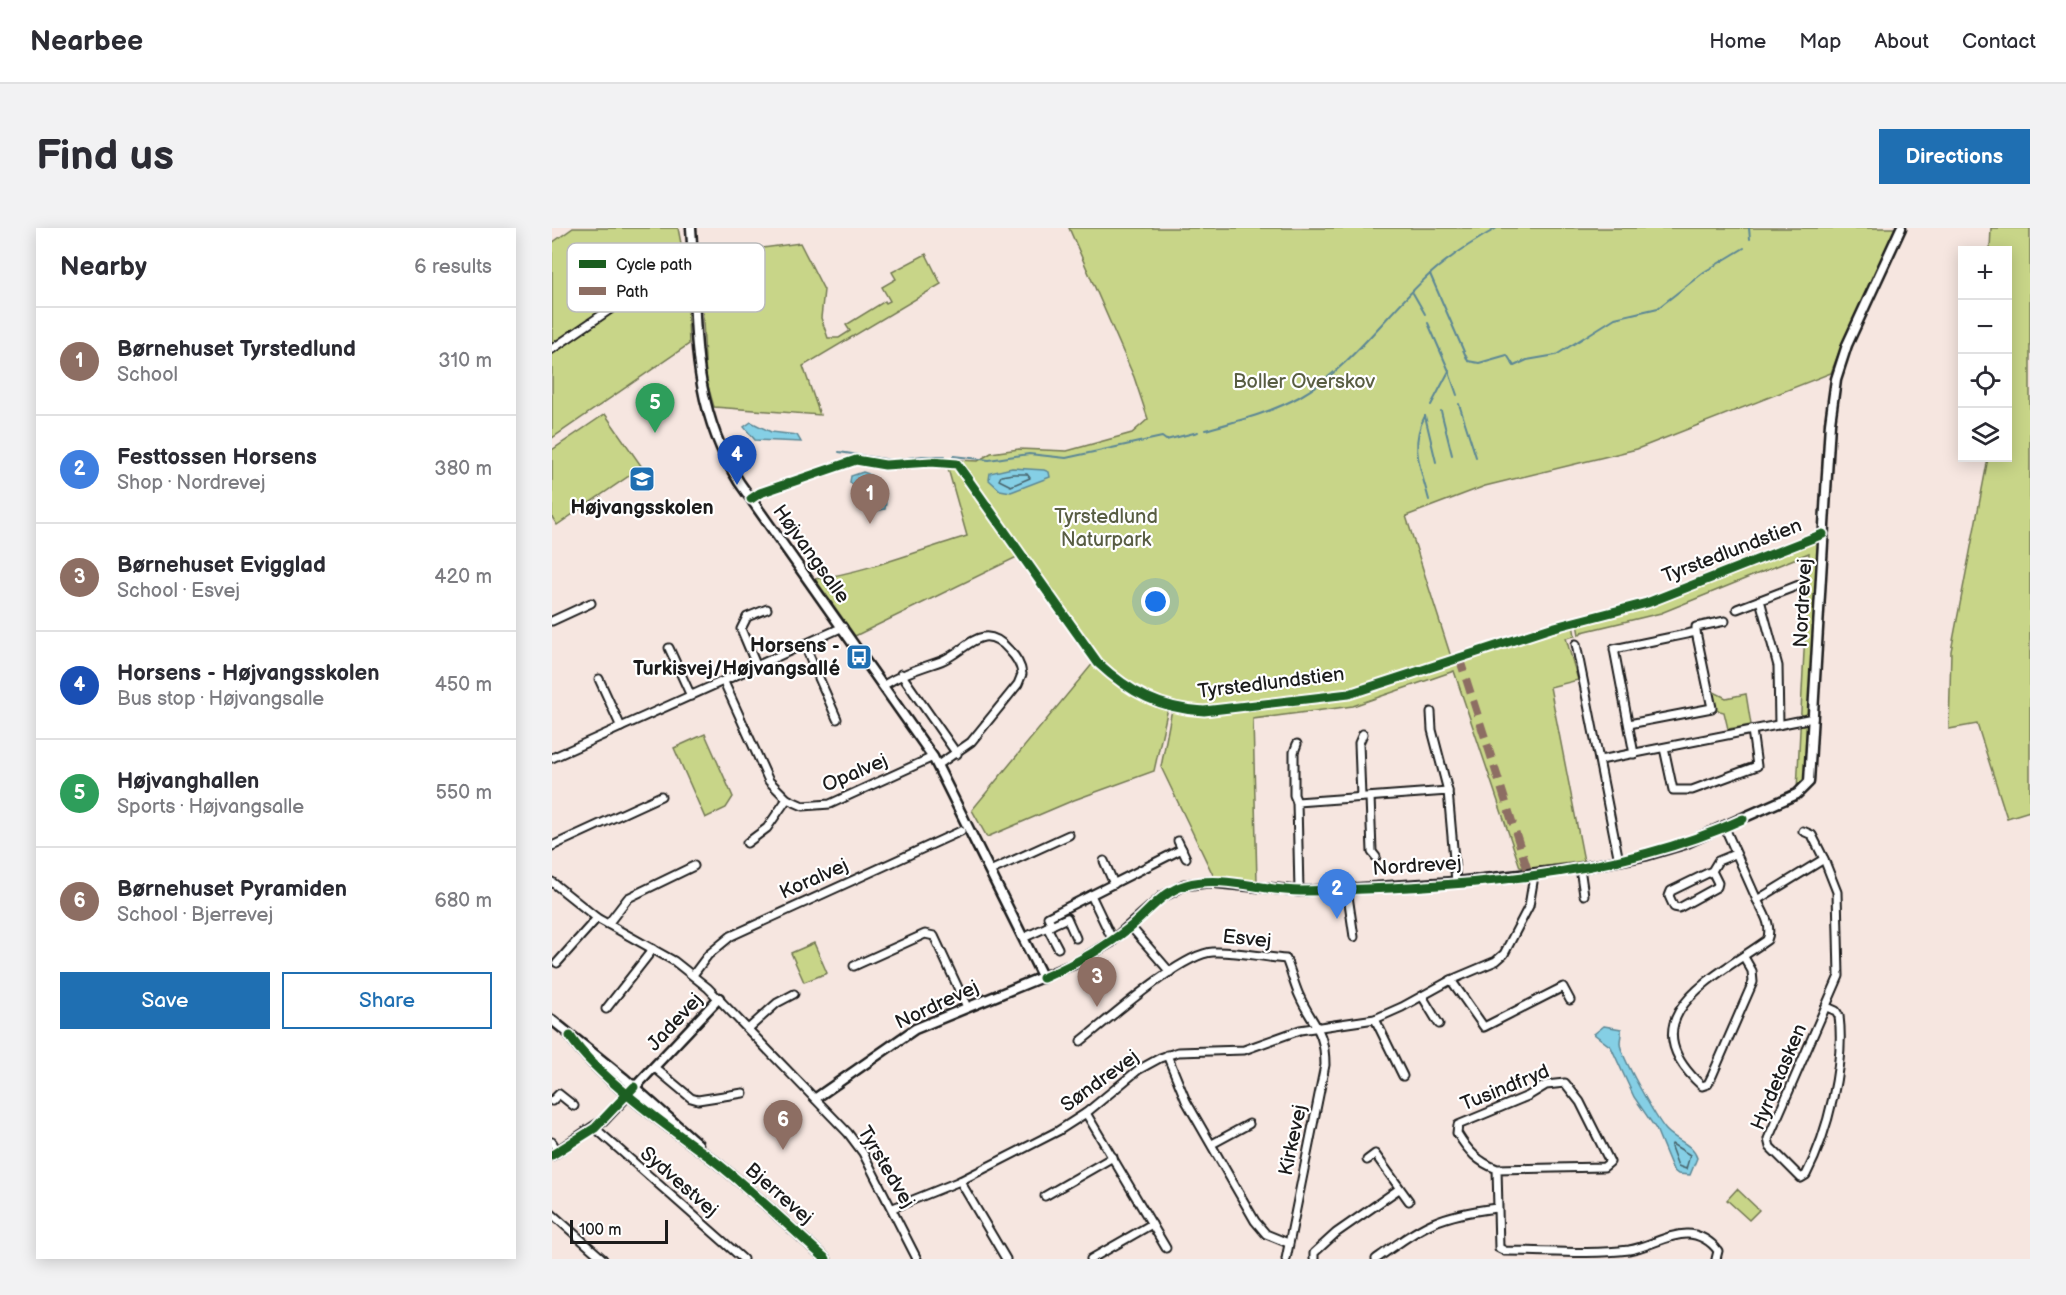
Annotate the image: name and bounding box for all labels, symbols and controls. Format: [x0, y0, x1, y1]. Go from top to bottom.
text: Nearbee [30, 25, 143, 58]
text: Home [1709, 29, 1766, 54]
text: Map [1799, 29, 1841, 54]
text: About [1874, 29, 1929, 54]
text: Contact [1962, 29, 2036, 54]
button: Directions [1879, 129, 2030, 184]
text: Find us [36, 131, 174, 182]
legend [567, 243, 765, 312]
map controls [1958, 246, 2012, 462]
button: + [1958, 246, 2012, 300]
text: Nearby [60, 252, 147, 283]
text: 6 results [414, 255, 492, 279]
text: Cycle path [616, 256, 692, 275]
text: Path [616, 283, 648, 302]
button: − [1958, 300, 2012, 354]
text: Børnehuset Tyrstedlund [117, 336, 356, 363]
text: 1 [75, 349, 84, 373]
text: 310 m [438, 349, 492, 373]
button: locate [1958, 354, 2012, 408]
text: School [117, 363, 178, 387]
park label: Boller Overskov [1233, 370, 1376, 394]
pin: 5 [636, 384, 674, 433]
button: layers [1958, 408, 2012, 462]
pin: 4 [718, 436, 756, 485]
text: Festtossen Horsens [117, 444, 317, 471]
text: 2 [74, 457, 85, 481]
text: 380 m [434, 457, 492, 481]
school or university icon: Højvangsskolen [627, 464, 657, 494]
text: Shop · Nordrevej [117, 471, 265, 495]
pin: 1 [850, 474, 890, 524]
place label: Højvangsskolen [570, 496, 714, 520]
street label: Højvangsalle [767, 500, 855, 608]
park label: Tyrstedlund Naturpark [1054, 505, 1158, 552]
street label: Tyrstedlundstien [1659, 513, 1805, 589]
text: Børnehuset Evigglad [117, 552, 326, 579]
street label: Nordrevej [1789, 558, 1817, 648]
text: 3 [74, 565, 85, 589]
text: 420 m [434, 565, 492, 589]
text: School · Esvej [117, 579, 240, 603]
your location [1141, 587, 1170, 616]
place label: Horsens - Turkisvej/Højvangsallé [633, 634, 840, 681]
bus stop icon: Horsens - Turkisvej/Højvangsallé [844, 642, 874, 672]
text: Horsens - Højvangsskolen [117, 660, 380, 687]
street label: Tyrstedlundstien [1196, 662, 1346, 704]
text: 4 [74, 673, 85, 697]
text: 450 m [435, 673, 492, 697]
text: Bus stop · Højvangsalle [117, 687, 324, 711]
street label: Opalvej [819, 749, 891, 797]
text: Højvanghallen [117, 768, 259, 795]
text: 5 [74, 781, 85, 805]
text: 550 m [435, 781, 492, 805]
text: Sports · Højvangsalle [117, 795, 304, 819]
street label: Nordrevej [1372, 851, 1462, 881]
street label: Koralvej [776, 853, 852, 905]
pin: 2 [1318, 870, 1356, 919]
text: Børnehuset Pyramiden [117, 876, 347, 903]
text: 6 [73, 889, 86, 913]
text: 680 m [434, 889, 492, 913]
text: School · Bjerrevej [117, 903, 273, 927]
street label: Esvej [1221, 924, 1273, 954]
pin: 3 [1078, 958, 1116, 1007]
button: Save [60, 972, 270, 1029]
button: Share [282, 972, 492, 1029]
street label: Nordrevej [891, 975, 983, 1035]
street label: Jadevej [642, 988, 708, 1056]
street label: Hyrdetasken [1746, 1020, 1812, 1134]
street label: Søndrevej [1056, 1045, 1144, 1117]
street label: Tusindfryd [1457, 1059, 1553, 1117]
pin: 6 [764, 1100, 802, 1150]
street label: Kirkevej [1274, 1102, 1312, 1178]
street label: Tyrstedvej [852, 1122, 920, 1212]
street label: Sydvestvej [635, 1142, 723, 1222]
street label: Bjerrevej [740, 1158, 818, 1230]
scale bar [570, 1217, 668, 1244]
text: 100 m [579, 1221, 622, 1240]

